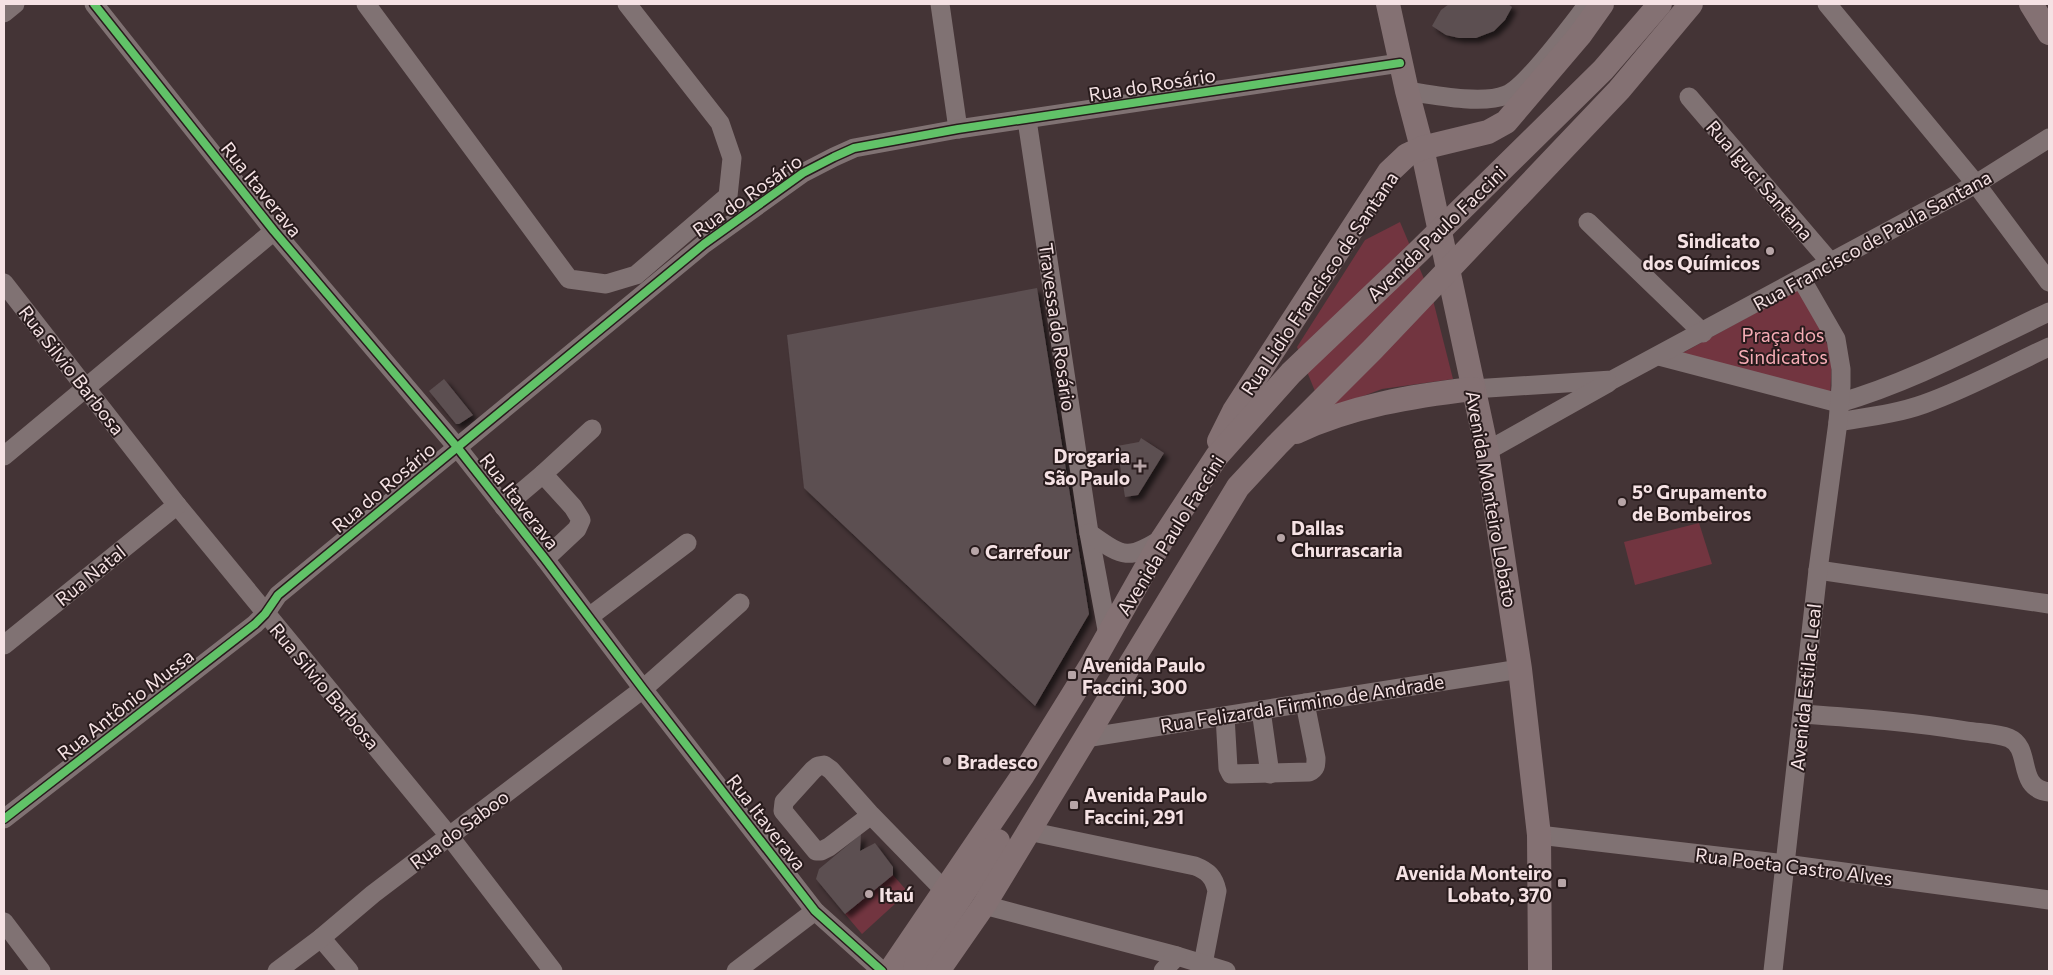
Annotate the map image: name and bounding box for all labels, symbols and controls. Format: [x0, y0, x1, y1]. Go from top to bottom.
street label: Rua do Rosário [1087, 63, 1217, 105]
street label: Rua Iguci Santana [1702, 115, 1818, 245]
street label: Rua Itaverava [217, 137, 307, 241]
street label: Rua do Rosário [688, 149, 806, 241]
street label: Avenida Paulo Faccini [1362, 161, 1510, 305]
street label: Rua Francisco de Paula Santana [1749, 165, 1995, 315]
street label: Rua Lidio Francisco de Santana [1235, 167, 1403, 399]
place label: Sindicato dos Químicos [1643, 229, 1760, 274]
street label: Travessa do Rosário [1035, 241, 1081, 413]
marker: Sindicato dos Químicos [1764, 245, 1776, 257]
street label: Rua Silvio Barbosa [14, 301, 130, 439]
park label: Praça dos Sindicatos [1738, 323, 1828, 368]
street label: Avenida Monteiro Lobato [1462, 389, 1522, 609]
street label: Rua do Rosário [326, 437, 440, 537]
place label: Drogaria São Paulo [1044, 444, 1130, 489]
street label: Rua Itaverava [475, 448, 565, 554]
street label: Avenida Paulo Faccini [1111, 451, 1229, 619]
marker: Drogaria São Paulo [1134, 460, 1146, 472]
place label: 5° Grupamento de Bombeiros [1632, 480, 1767, 525]
marker: 5° Grupamento de Bombeiros [1616, 496, 1628, 508]
place label: Dallas Churrascaria [1291, 516, 1403, 561]
marker: Dallas Churrascaria [1275, 532, 1287, 544]
street label: Rua Natal [50, 540, 130, 610]
place label: Carrefour [985, 540, 1071, 563]
marker: Carrefour [969, 545, 981, 557]
street label: Avenida Estilac Leal [1785, 602, 1825, 772]
street label: Rua Silvio Barbosa [265, 618, 385, 754]
street label: Rua Antônio Mussa [52, 644, 198, 764]
place label: Avenida Paulo Faccini, 300 [1082, 653, 1205, 698]
marker: Avenida Paulo Faccini, 300 [1066, 669, 1078, 681]
street label: Rua Felizarda Firmino de Andrade [1159, 669, 1445, 737]
place label: Bradesco [957, 750, 1038, 773]
marker: Bradesco [941, 755, 953, 767]
street label: Rua Itaverava [722, 769, 812, 875]
place label: Avenida Paulo Faccini, 291 [1084, 783, 1207, 828]
street label: Rua do Saboo [405, 784, 513, 874]
marker: Avenida Paulo Faccini, 291 [1068, 799, 1080, 811]
street label: Rua Poeta Castro Alves [1694, 842, 1894, 890]
place label: Avenida Monteiro Lobato, 370 [1396, 861, 1552, 906]
marker: Avenida Monteiro Lobato, 370 [1556, 877, 1568, 889]
place label: Itaú [879, 883, 914, 906]
marker: Itaú [863, 888, 875, 900]

